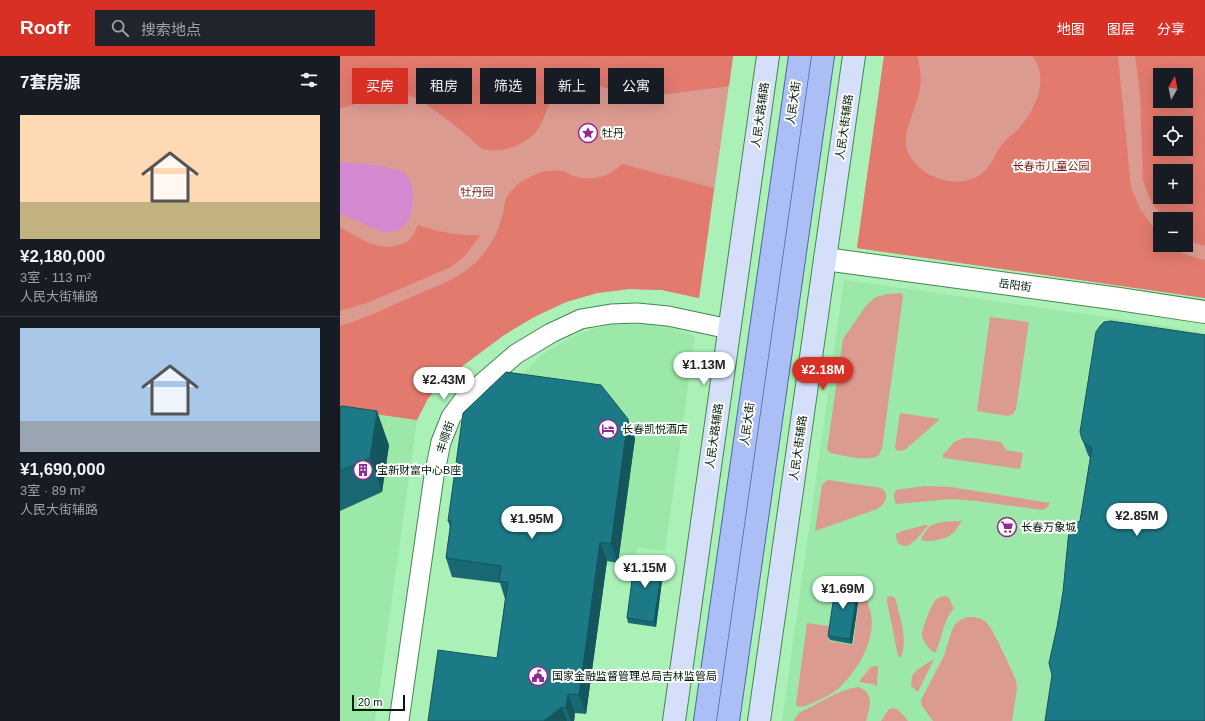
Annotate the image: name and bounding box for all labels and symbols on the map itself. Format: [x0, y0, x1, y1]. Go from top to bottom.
north arrow [1153, 68, 1193, 108]
street label: 人民大街 [784, 80, 802, 126]
street label: 人民大路辅路 [749, 81, 771, 149]
street label: 人民大街辅路 [833, 93, 855, 161]
place icon: 牡丹 [577, 122, 599, 144]
place label: 牡丹 [602, 127, 624, 139]
park label: 长春市儿童公园 [1013, 160, 1090, 172]
park label: 牡丹园 [461, 186, 494, 198]
street label: 岳阳街 [998, 277, 1032, 293]
pin: ¥1.13M [671, 352, 737, 386]
pin: ¥2.18M [790, 357, 856, 391]
pin: ¥2.43M [411, 367, 477, 401]
street label: 人民大街 [738, 401, 756, 447]
street label: 人民大路辅路 [703, 402, 725, 470]
street label: 人民大街辅路 [787, 414, 809, 482]
hotel icon: 长春凯悦酒店 [597, 418, 619, 440]
street label: 丰顺街 [434, 419, 456, 455]
place label: 长春凯悦酒店 [622, 423, 688, 435]
building icon: 宝新财富中心B座 [352, 459, 374, 481]
place label: 宝新财富中心B座 [377, 464, 461, 476]
pin: ¥2.85M [1104, 503, 1170, 537]
pin: ¥1.95M [499, 506, 565, 540]
supermarket icon: 长春万象城 [996, 516, 1018, 538]
place label: 长春万象城 [1021, 521, 1076, 533]
pin: ¥1.15M [612, 555, 678, 589]
pin: ¥1.69M [810, 576, 876, 610]
public building icon: 国家金融监督管理总局吉林监管局 [527, 665, 549, 687]
place label: 国家金融监督管理总局吉林监管局 [552, 670, 717, 682]
scale bar [352, 693, 405, 712]

